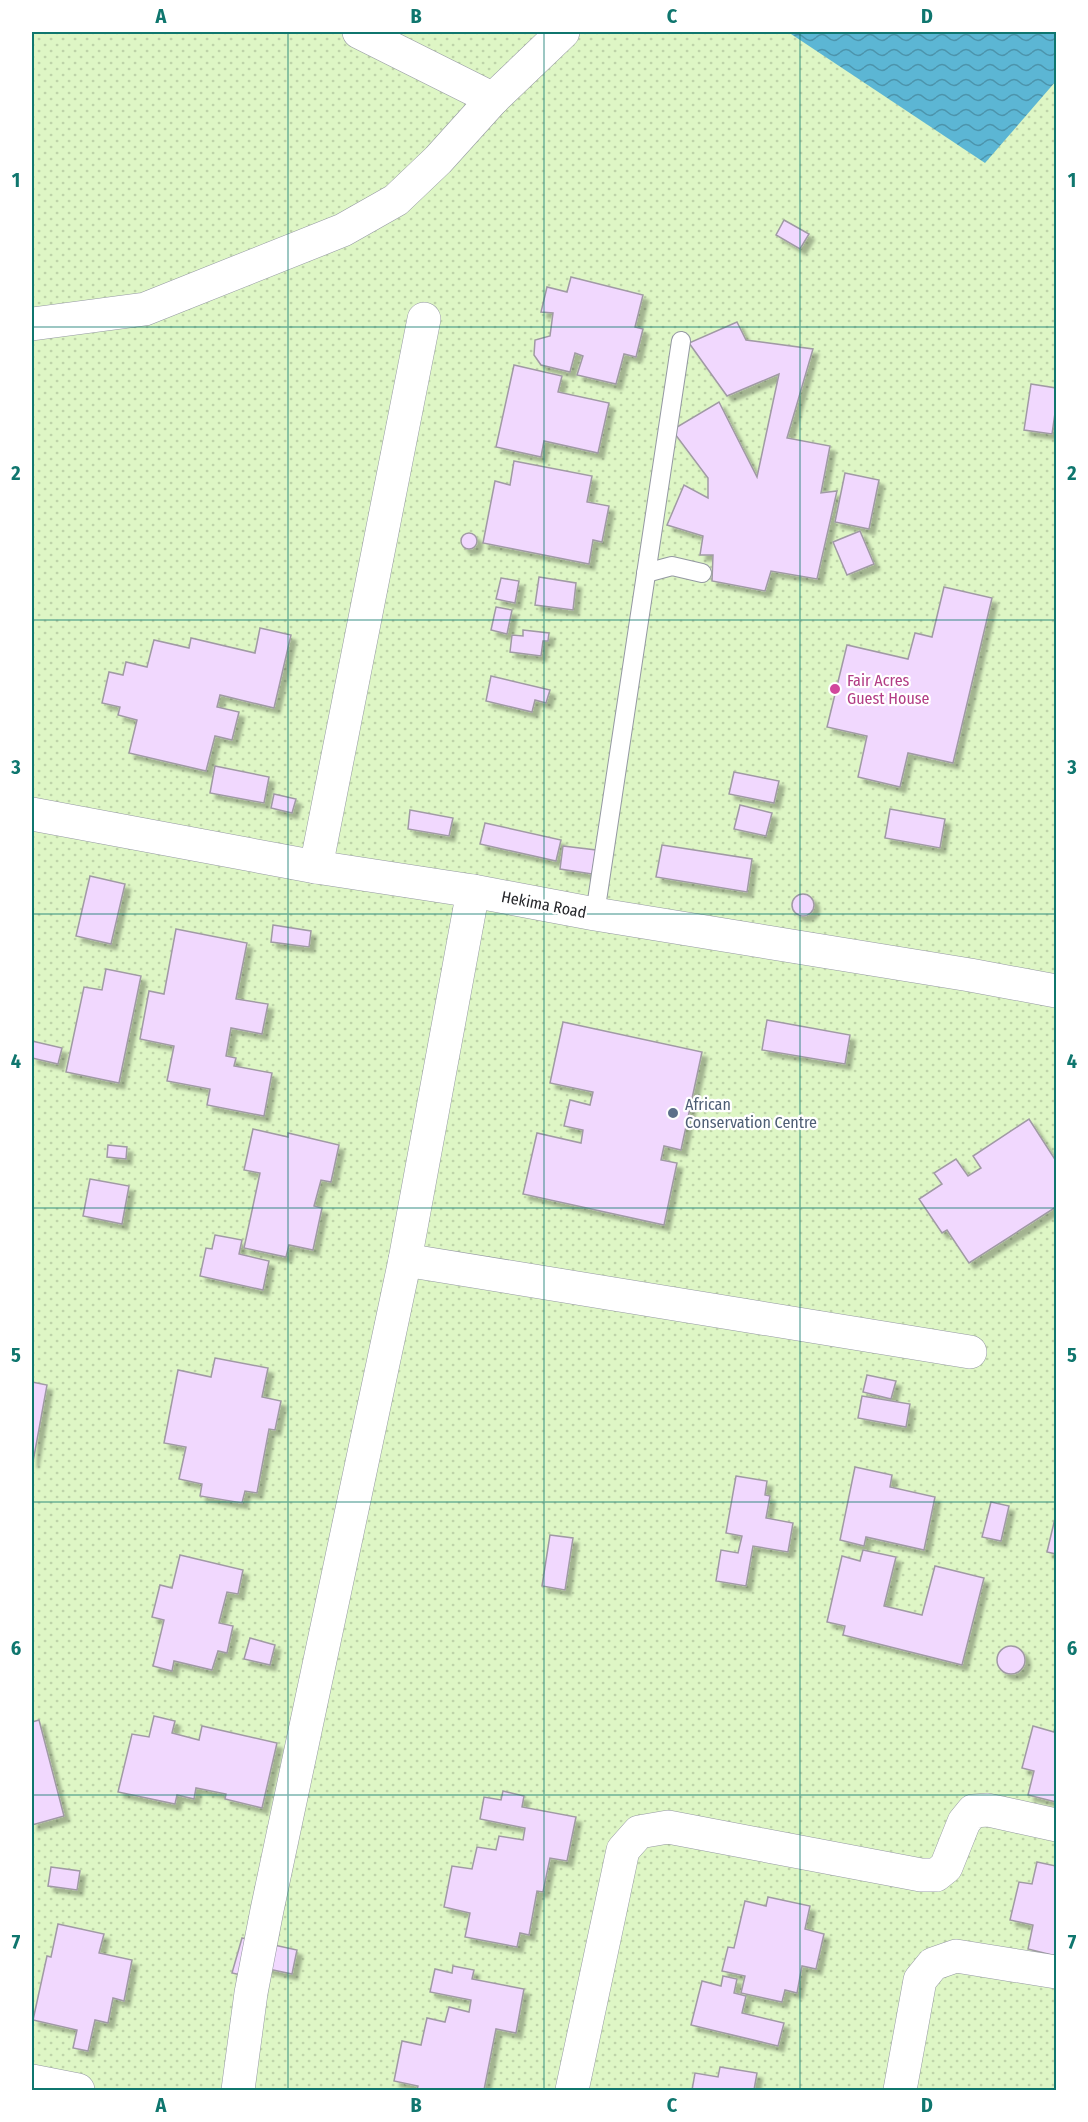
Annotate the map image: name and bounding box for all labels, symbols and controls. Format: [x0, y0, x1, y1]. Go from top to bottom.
text: A [155, 4, 168, 28]
text: B [410, 4, 422, 28]
text: C [667, 4, 678, 28]
text: D [921, 4, 933, 28]
text: 1 [12, 168, 20, 192]
text: 1 [1068, 168, 1076, 192]
text: 2 [10, 461, 21, 485]
text: 2 [1066, 461, 1077, 485]
place label: Fair Acres Guest House [847, 671, 930, 708]
marker: Fair Acres Guest House [828, 682, 842, 696]
text: 3 [10, 755, 21, 779]
text: 3 [1066, 755, 1077, 779]
street label: Hekima Road [500, 887, 588, 922]
text: 4 [11, 1049, 21, 1073]
text: 4 [1067, 1049, 1077, 1073]
place label: African Conservation Centre [685, 1095, 817, 1132]
marker: African Conservation Centre [666, 1106, 680, 1120]
text: 5 [11, 1343, 21, 1367]
text: 5 [1067, 1343, 1077, 1367]
text: 6 [11, 1636, 21, 1660]
text: 6 [1067, 1636, 1077, 1660]
text: 7 [12, 1930, 21, 1954]
text: 7 [1068, 1930, 1077, 1954]
text: A [155, 2093, 168, 2117]
text: B [410, 2093, 422, 2117]
text: C [667, 2093, 678, 2117]
text: D [921, 2093, 933, 2117]

